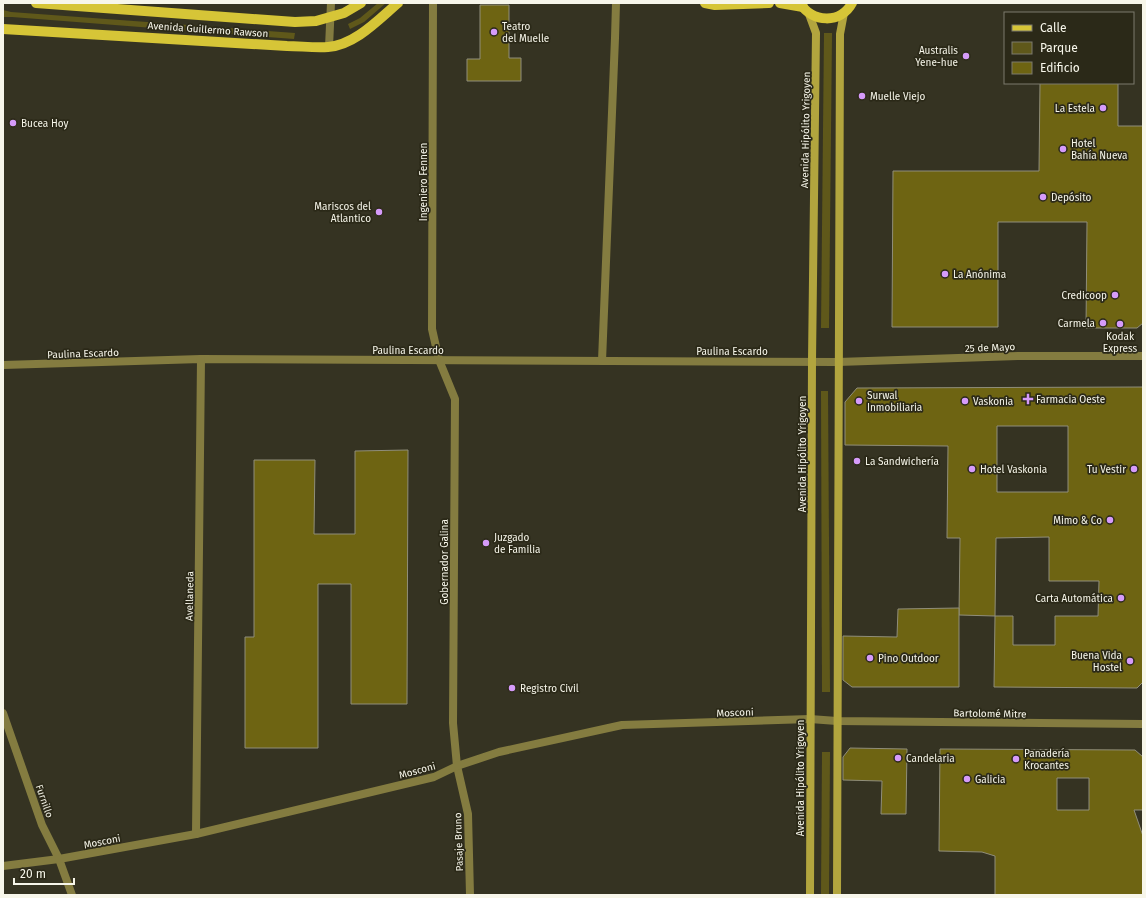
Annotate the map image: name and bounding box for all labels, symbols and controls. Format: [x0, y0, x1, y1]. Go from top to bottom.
legend [1004, 12, 1134, 84]
street label: Avenida Guillermo Rawson [147, 20, 269, 40]
place label: Teatro del Muelle [502, 21, 549, 45]
text: Calle [1040, 21, 1067, 35]
marker: Teatro del Muelle [489, 27, 499, 37]
text: Parque [1040, 41, 1078, 55]
place label: Australis Yene-hue [915, 45, 958, 69]
marker: Australis Yene-hue [961, 51, 971, 61]
text: Edificio [1040, 61, 1080, 75]
street label: Avenida Hipólito Yrigoyen [799, 72, 813, 188]
marker: Muelle Viejo [857, 91, 867, 101]
place label: Muelle Viejo [870, 91, 926, 103]
place label: La Estela [1055, 103, 1095, 115]
marker: La Estela [1098, 103, 1108, 113]
marker: Bucea Hoy [8, 118, 18, 128]
place label: Bucea Hoy [21, 118, 69, 130]
place label: Hotel Bahía Nueva [1071, 138, 1128, 162]
street label: Ingeniero Fennen [418, 143, 430, 221]
marker: Hotel Bahía Nueva [1058, 144, 1068, 154]
marker: Depósito [1038, 192, 1048, 202]
place label: Depósito [1051, 192, 1092, 204]
place label: Mariscos del Atlantico [314, 201, 371, 225]
marker: Mariscos del Atlantico [374, 207, 384, 217]
marker: La Anónima [940, 269, 950, 279]
place label: La Anónima [953, 269, 1006, 281]
place label: Credicoop [1062, 290, 1107, 302]
marker: Credicoop [1110, 290, 1120, 300]
place label: Carmela [1058, 318, 1095, 330]
marker: Carmela [1098, 318, 1108, 328]
marker: Kodak Express [1115, 319, 1125, 329]
place label: Kodak Express [1103, 331, 1138, 355]
street label: 25 de Mayo [965, 341, 1016, 355]
street label: Paulina Escardo [372, 345, 444, 357]
street label: Paulina Escardo [696, 346, 768, 358]
street label: Paulina Escardo [47, 347, 119, 361]
place label: Surwal Inmobiliaria [867, 390, 922, 414]
marker: Farmacia Oeste [1023, 394, 1033, 404]
place label: Farmacia Oeste [1036, 394, 1105, 406]
street label: Avenida Hipólito Yrigoyen [797, 396, 809, 512]
marker: Surwal Inmobiliaria [854, 396, 864, 406]
marker: Vaskonia [960, 396, 970, 406]
place label: Vaskonia [973, 396, 1013, 408]
place label: La Sandwichería [865, 455, 939, 468]
marker: La Sandwichería [852, 456, 862, 466]
marker: Hotel Vaskonia [967, 464, 977, 474]
place label: Hotel Vaskonia [980, 464, 1047, 476]
place label: Tu Vestir [1087, 464, 1126, 476]
marker: Tu Vestir [1129, 464, 1139, 474]
place label: Mimo & Co [1053, 515, 1102, 527]
marker: Mimo & Co [1105, 515, 1115, 525]
street label: Gobernador Galina [439, 519, 451, 605]
place label: Juzgado de Familia [494, 532, 540, 556]
marker: Juzgado de Familia [481, 538, 491, 548]
street label: Avellaneda [184, 571, 196, 621]
place label: Carta Automática [1035, 593, 1113, 605]
marker: Carta Automática [1116, 593, 1126, 603]
place label: Buena Vida Hostel [1071, 650, 1122, 674]
marker: Pino Outdoor [865, 653, 875, 663]
place label: Pino Outdoor [878, 653, 939, 665]
marker: Buena Vida Hostel [1125, 656, 1135, 666]
marker: Registro Civil [507, 683, 517, 693]
place label: Registro Civil [520, 683, 579, 695]
street label: Mosconi [716, 706, 754, 720]
street label: Bartolomé Mitre [953, 707, 1027, 721]
street label: Avenida Hipólito Yrigoyen [795, 720, 807, 836]
place label: Panadería Krocantes [1024, 747, 1070, 772]
marker: Candelaria [893, 753, 903, 763]
place label: Candelaria [906, 753, 955, 765]
marker: Panadería Krocantes [1011, 754, 1021, 764]
street label: Mosconi [398, 760, 437, 782]
marker: Galicia [962, 774, 972, 784]
place label: Galicia [975, 774, 1005, 786]
street label: Furnillo [33, 783, 55, 820]
street label: Pasaje Bruno [452, 812, 466, 872]
street label: Mosconi [83, 832, 122, 851]
scale bar [14, 860, 74, 886]
text: 20 m [20, 867, 46, 881]

